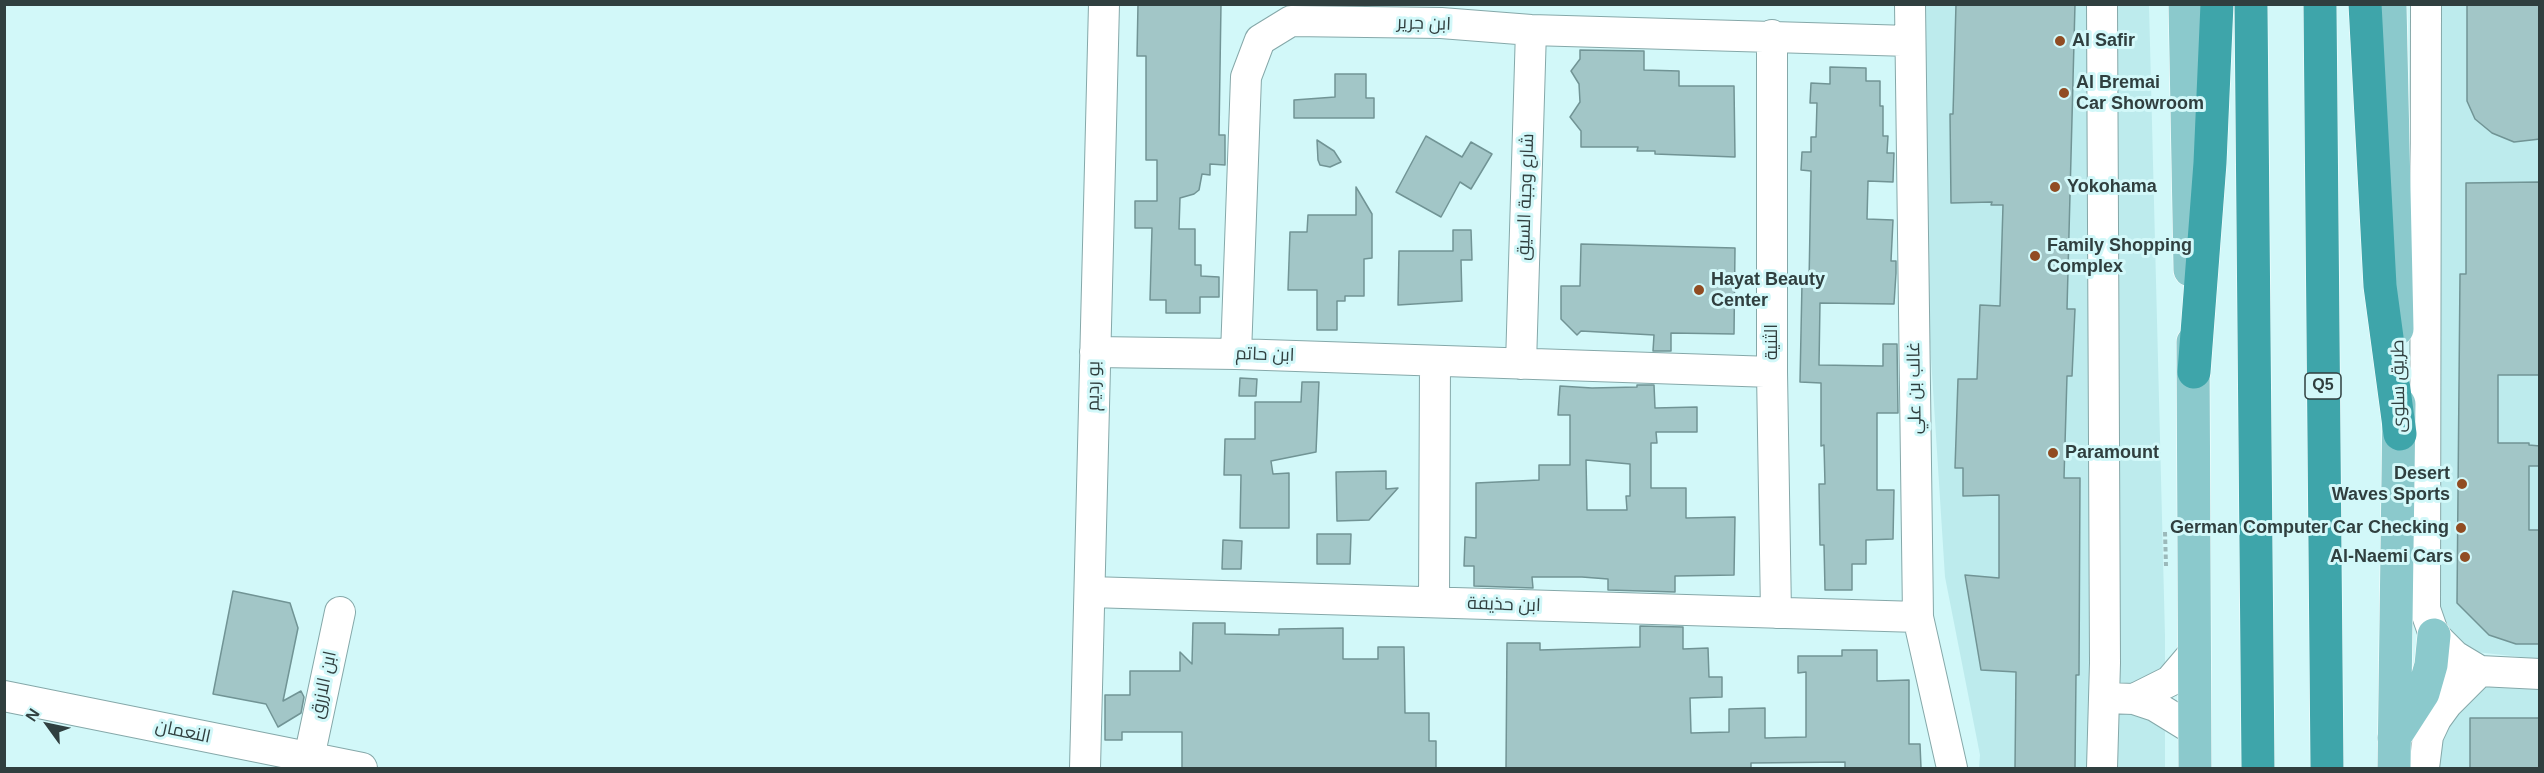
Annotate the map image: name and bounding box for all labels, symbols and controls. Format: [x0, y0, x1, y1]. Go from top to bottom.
street label: ابن جرير [1397, 12, 1451, 36]
place label: Al Safir [2072, 30, 2135, 52]
marker: Al Safir [2053, 34, 2067, 48]
place label: Al Bremai Car Showroom [2076, 72, 2204, 115]
marker: Al Bremai Car Showroom [2057, 86, 2071, 100]
street label: شارع وجبة السيق [1513, 133, 1539, 261]
place label: Yokohama [2067, 176, 2157, 198]
marker: Yokohama [2048, 180, 2062, 194]
place label: Family Shopping Complex [2047, 235, 2192, 278]
marker: Family Shopping Complex [2028, 249, 2042, 263]
place label: Hayat Beauty Center [1711, 269, 1825, 312]
marker: Hayat Beauty Center [1692, 283, 1706, 297]
street label: الثنية [1761, 324, 1783, 360]
street label: طريق سلوى [2387, 339, 2411, 433]
street label: غالب بن علي [1903, 342, 1927, 434]
street label: ابن حاتم [1235, 343, 1295, 367]
street label: بو رديم [1083, 361, 1105, 411]
road number: Q5 [2305, 373, 2341, 399]
place label: Paramount [2065, 442, 2159, 464]
marker: Paramount [2046, 446, 2060, 460]
place label: Desert Waves Sports [2332, 463, 2450, 506]
marker: Desert Waves Sports [2455, 477, 2469, 491]
place label: German Computer Car Checking [2170, 517, 2449, 539]
marker: German Computer Car Checking [2454, 521, 2468, 535]
place label: Al-Naemi Cars [2330, 546, 2453, 568]
marker: Al-Naemi Cars [2458, 550, 2472, 564]
street label: ابن حذيفة [1467, 593, 1541, 617]
street label: ابن الازرق [306, 649, 342, 721]
north arrow [18, 695, 78, 755]
text: N [22, 705, 43, 724]
street label: النعمان [153, 716, 213, 748]

